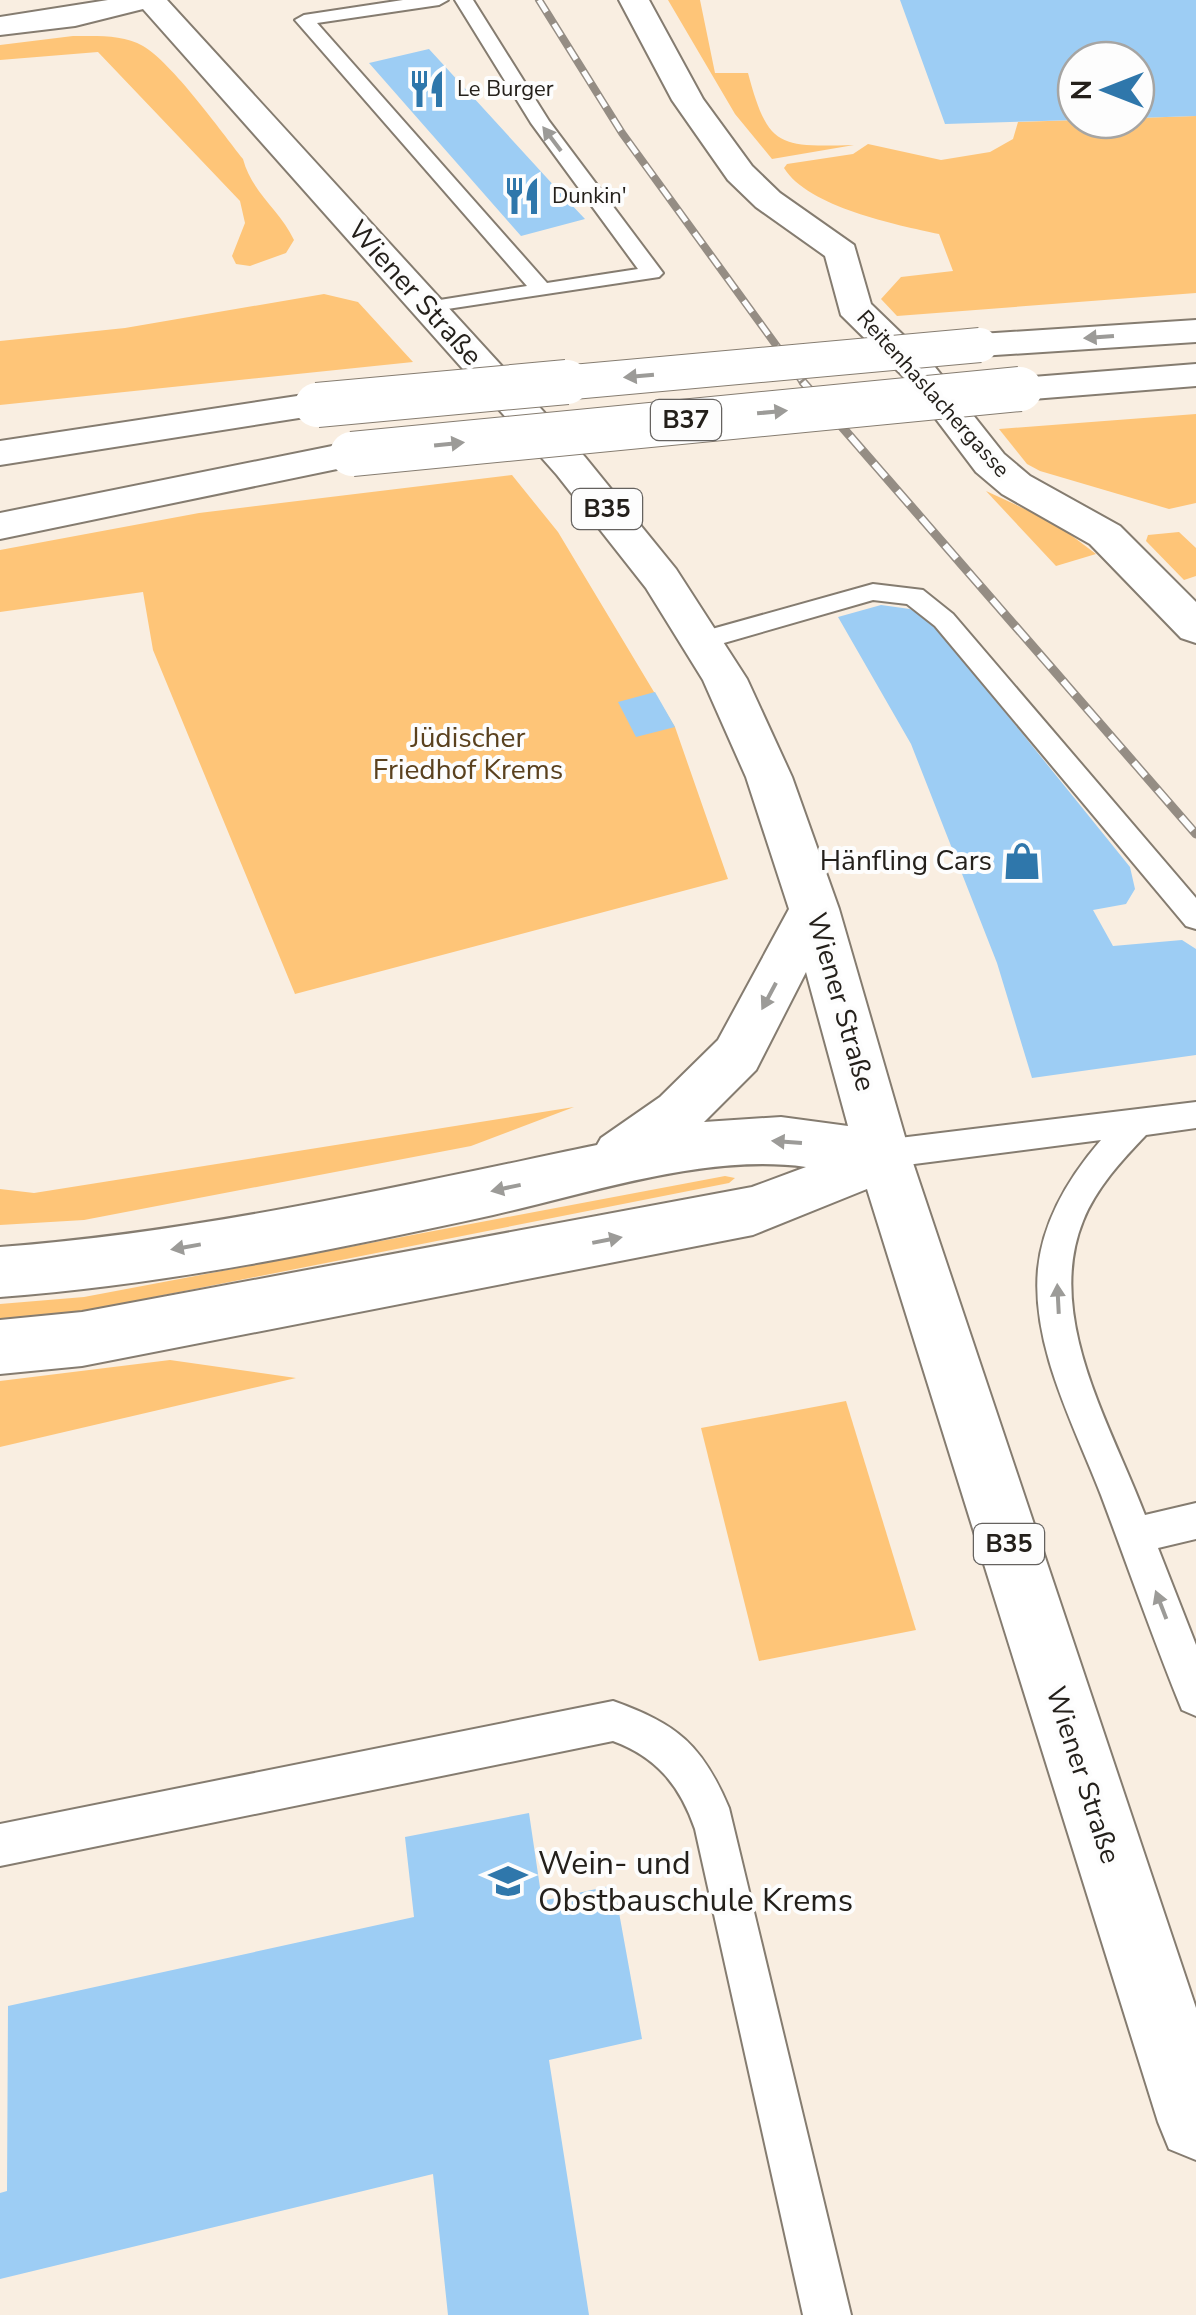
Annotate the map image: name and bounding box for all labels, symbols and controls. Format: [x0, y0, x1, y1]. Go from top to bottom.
north arrow [1056, 40, 1156, 140]
restaurant icon: Le Burger [406, 68, 448, 110]
place label: Le Burger [457, 74, 554, 104]
text: N [1063, 80, 1101, 100]
one-way arrow [543, 126, 563, 152]
restaurant icon: Dunkin' [501, 175, 543, 217]
place label: Dunkin' [552, 181, 627, 211]
street label: Wiener Straße [339, 212, 491, 374]
street label: Reitenhaslachergasse [850, 304, 1016, 484]
one-way arrow [1082, 329, 1114, 345]
one-way arrow [623, 368, 655, 384]
road number: B37 [651, 400, 721, 440]
one-way arrow [757, 404, 789, 420]
one-way arrow [433, 436, 465, 452]
road number: B35 [572, 489, 642, 529]
park label: Jüdischer Friedhof Krems [373, 719, 563, 789]
shop icon: Hänfling Cars [1001, 840, 1043, 882]
place label: Hänfling Cars [820, 842, 992, 880]
street label: Wiener Straße [797, 908, 885, 1096]
one-way arrow [761, 982, 778, 1011]
one-way arrow [770, 1133, 802, 1149]
one-way arrow [490, 1180, 521, 1196]
one-way arrow [592, 1231, 623, 1247]
one-way arrow [170, 1240, 202, 1255]
one-way arrow [1050, 1282, 1066, 1314]
road number: B35 [974, 1524, 1044, 1564]
one-way arrow [1153, 1590, 1168, 1620]
street label: Wiener Straße [1036, 1682, 1130, 1868]
place label: Wein- und Obstbauschule Krems [538, 1842, 853, 1922]
school or university icon: Wein- und Obstbauschule Krems [487, 1860, 529, 1902]

